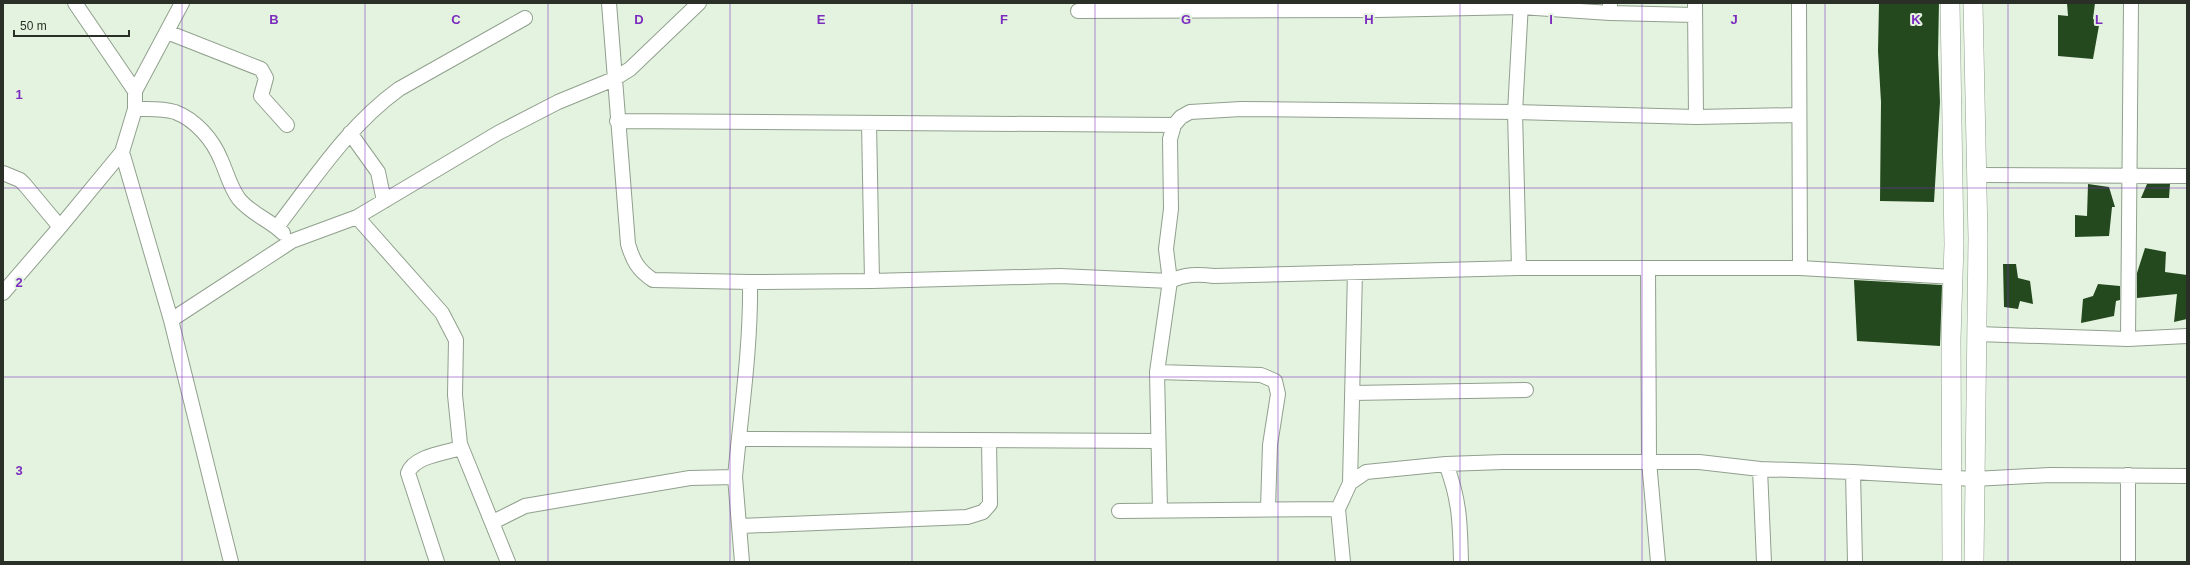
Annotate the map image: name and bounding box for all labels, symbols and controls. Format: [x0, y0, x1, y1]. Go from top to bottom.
scale bar [14, 12, 129, 38]
text: B [269, 12, 279, 27]
text: C [451, 12, 461, 27]
text: D [634, 12, 644, 27]
text: E [817, 12, 826, 27]
text: F [1000, 12, 1008, 27]
text: G [1181, 12, 1191, 27]
text: H [1364, 12, 1374, 27]
text: I [1549, 12, 1553, 27]
text: J [1730, 12, 1738, 27]
text: K [1911, 12, 1921, 27]
text: L [2095, 12, 2103, 27]
text: 50 m [20, 19, 47, 33]
text: 1 [15, 87, 23, 102]
text: 2 [15, 275, 23, 290]
text: 3 [15, 463, 23, 478]

